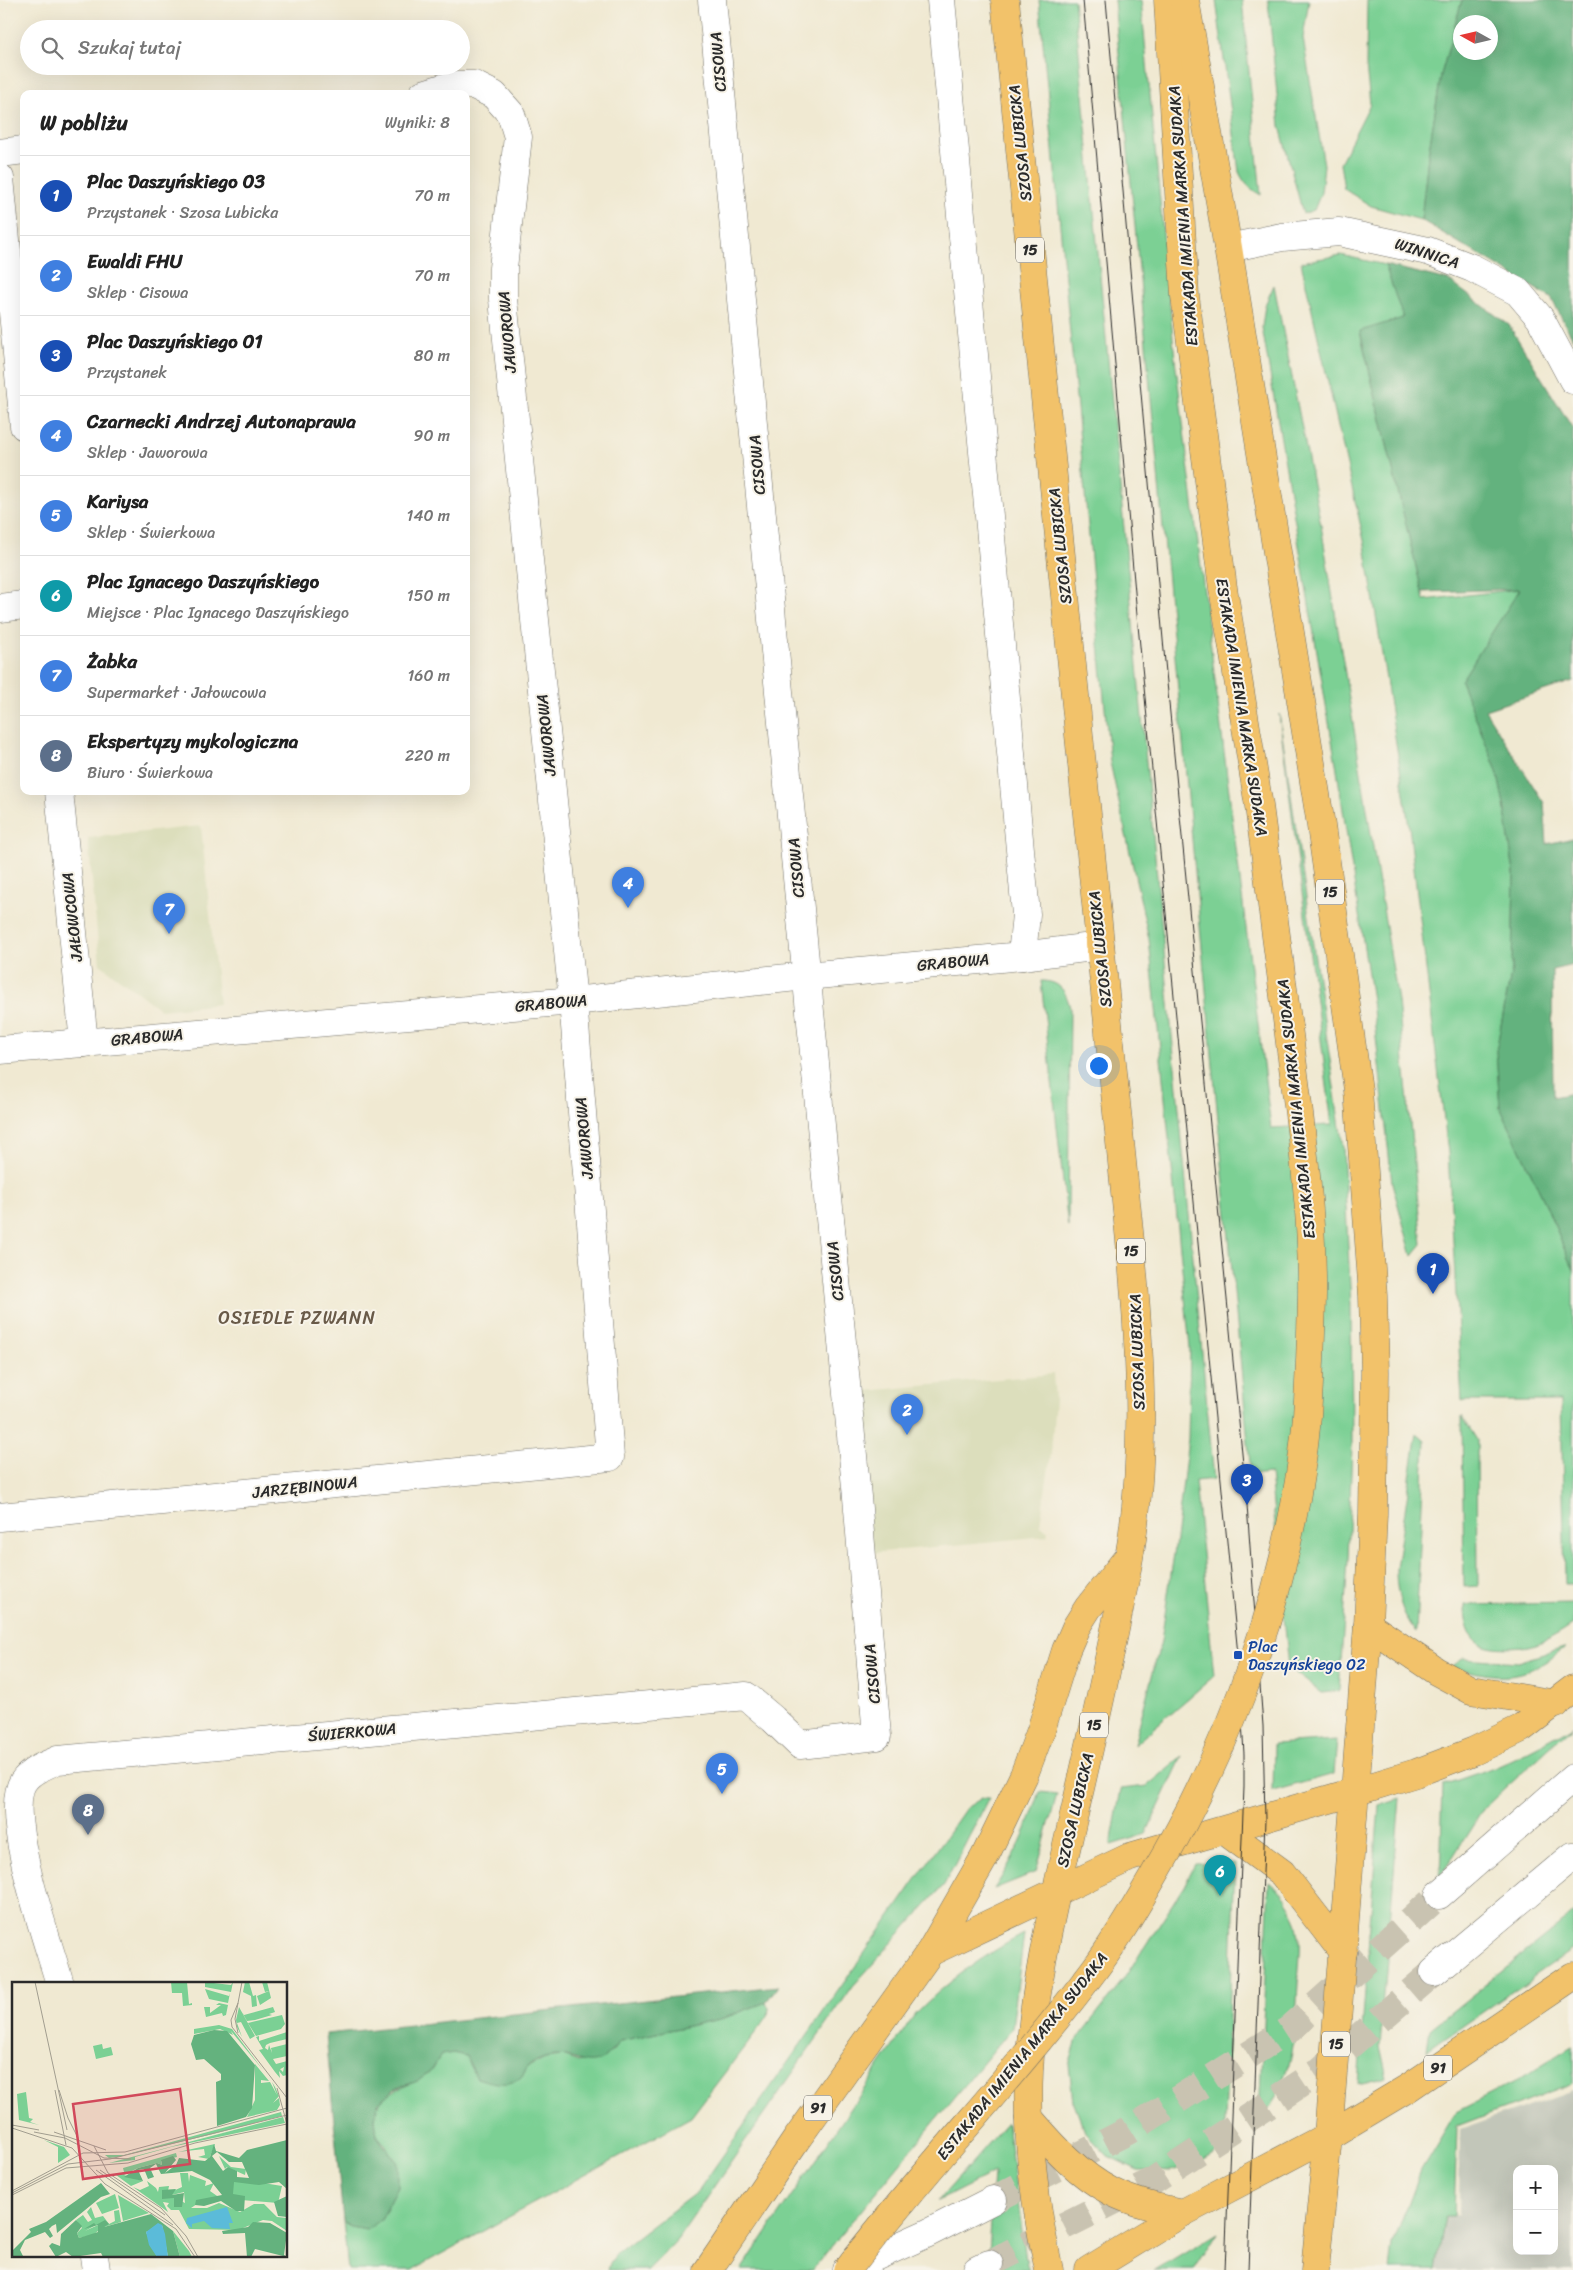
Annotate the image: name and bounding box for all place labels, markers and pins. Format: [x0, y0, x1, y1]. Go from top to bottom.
pin: 4 [612, 867, 644, 908]
pin: 7 [153, 893, 185, 934]
pin: 1 [1417, 1253, 1449, 1294]
pin: 2 [891, 1394, 923, 1435]
pin: 3 [1231, 1464, 1263, 1505]
place label: Plac Daszyńskiego 02 [1248, 1632, 1365, 1679]
marker: Plac Daszyńskiego 02 [1232, 1649, 1244, 1661]
pin: 5 [706, 1753, 738, 1794]
pin: 8 [72, 1794, 104, 1835]
pin: 6 [1204, 1855, 1236, 1896]

